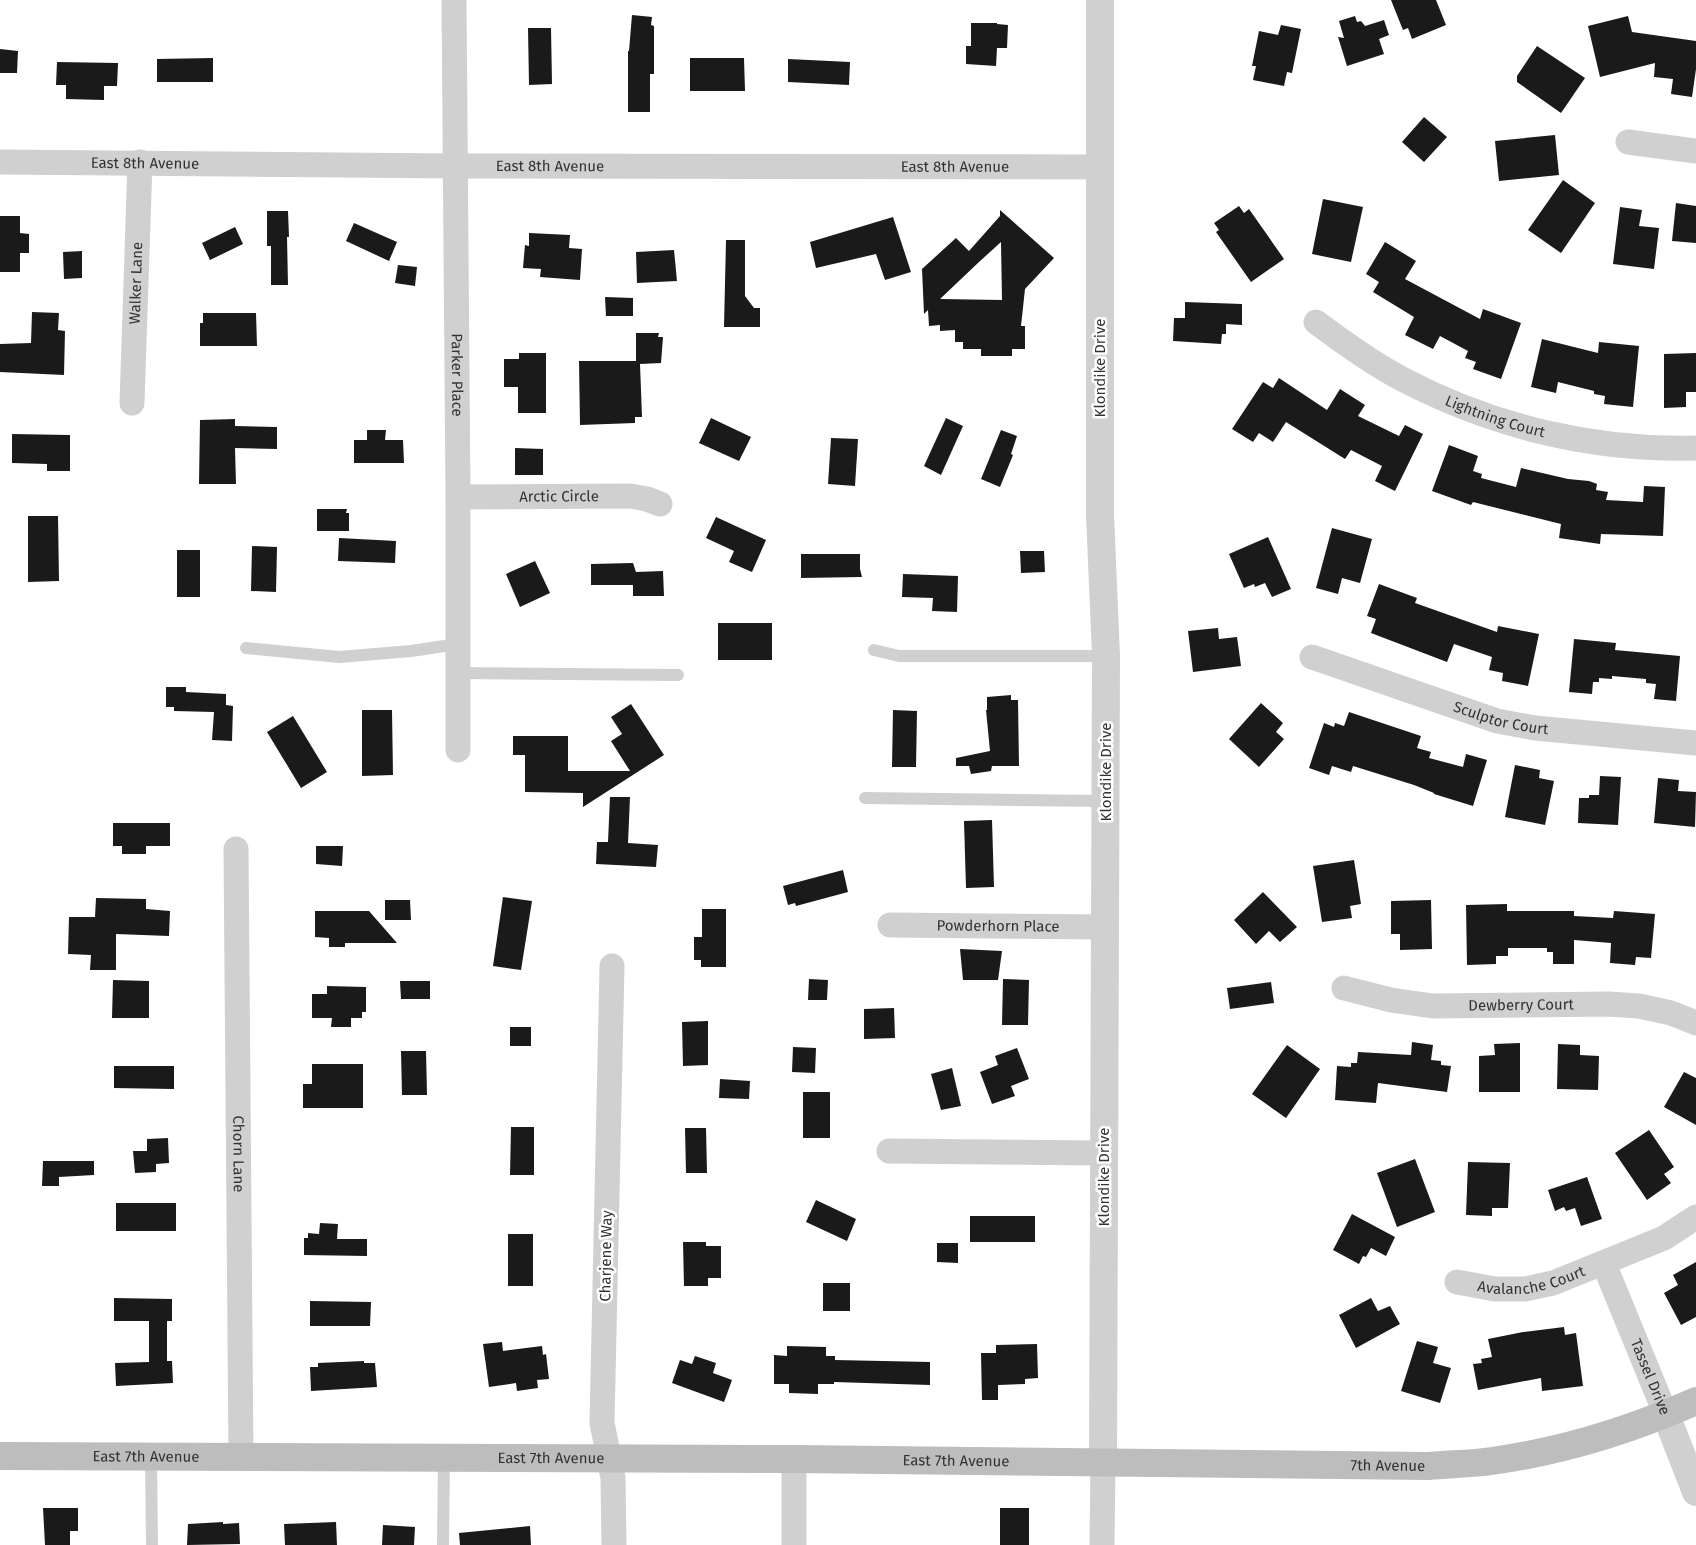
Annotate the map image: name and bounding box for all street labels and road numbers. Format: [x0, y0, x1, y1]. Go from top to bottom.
street label: East 8th Avenue [91, 154, 199, 173]
street label: East 8th Avenue [496, 157, 604, 175]
street label: East 8th Avenue [901, 158, 1009, 176]
street label: Walker Lane [126, 242, 146, 325]
street label: Klondike Drive [1091, 319, 1109, 417]
street label: Parker Place [448, 333, 466, 417]
street label: Lightning Court [1442, 392, 1547, 441]
street label: Arctic Circle [519, 487, 599, 506]
street label: Sculptor Court [1451, 698, 1550, 738]
street label: Klondike Drive [1097, 723, 1115, 821]
street label: Powderhorn Place [936, 916, 1060, 936]
street label: Dewberry Court [1468, 995, 1575, 1015]
street label: Chorn Lane [229, 1115, 248, 1193]
street label: Klondike Drive [1095, 1128, 1113, 1226]
street label: Charjene Way [596, 1210, 616, 1302]
street label: Avalanche Court [1476, 1262, 1588, 1298]
street label: Tassel Drive [1627, 1336, 1674, 1418]
street label: East 7th Avenue [92, 1447, 200, 1466]
street label: East 7th Avenue [497, 1449, 605, 1467]
street label: East 7th Avenue [902, 1451, 1010, 1470]
street label: 7th Avenue [1351, 1456, 1425, 1475]

